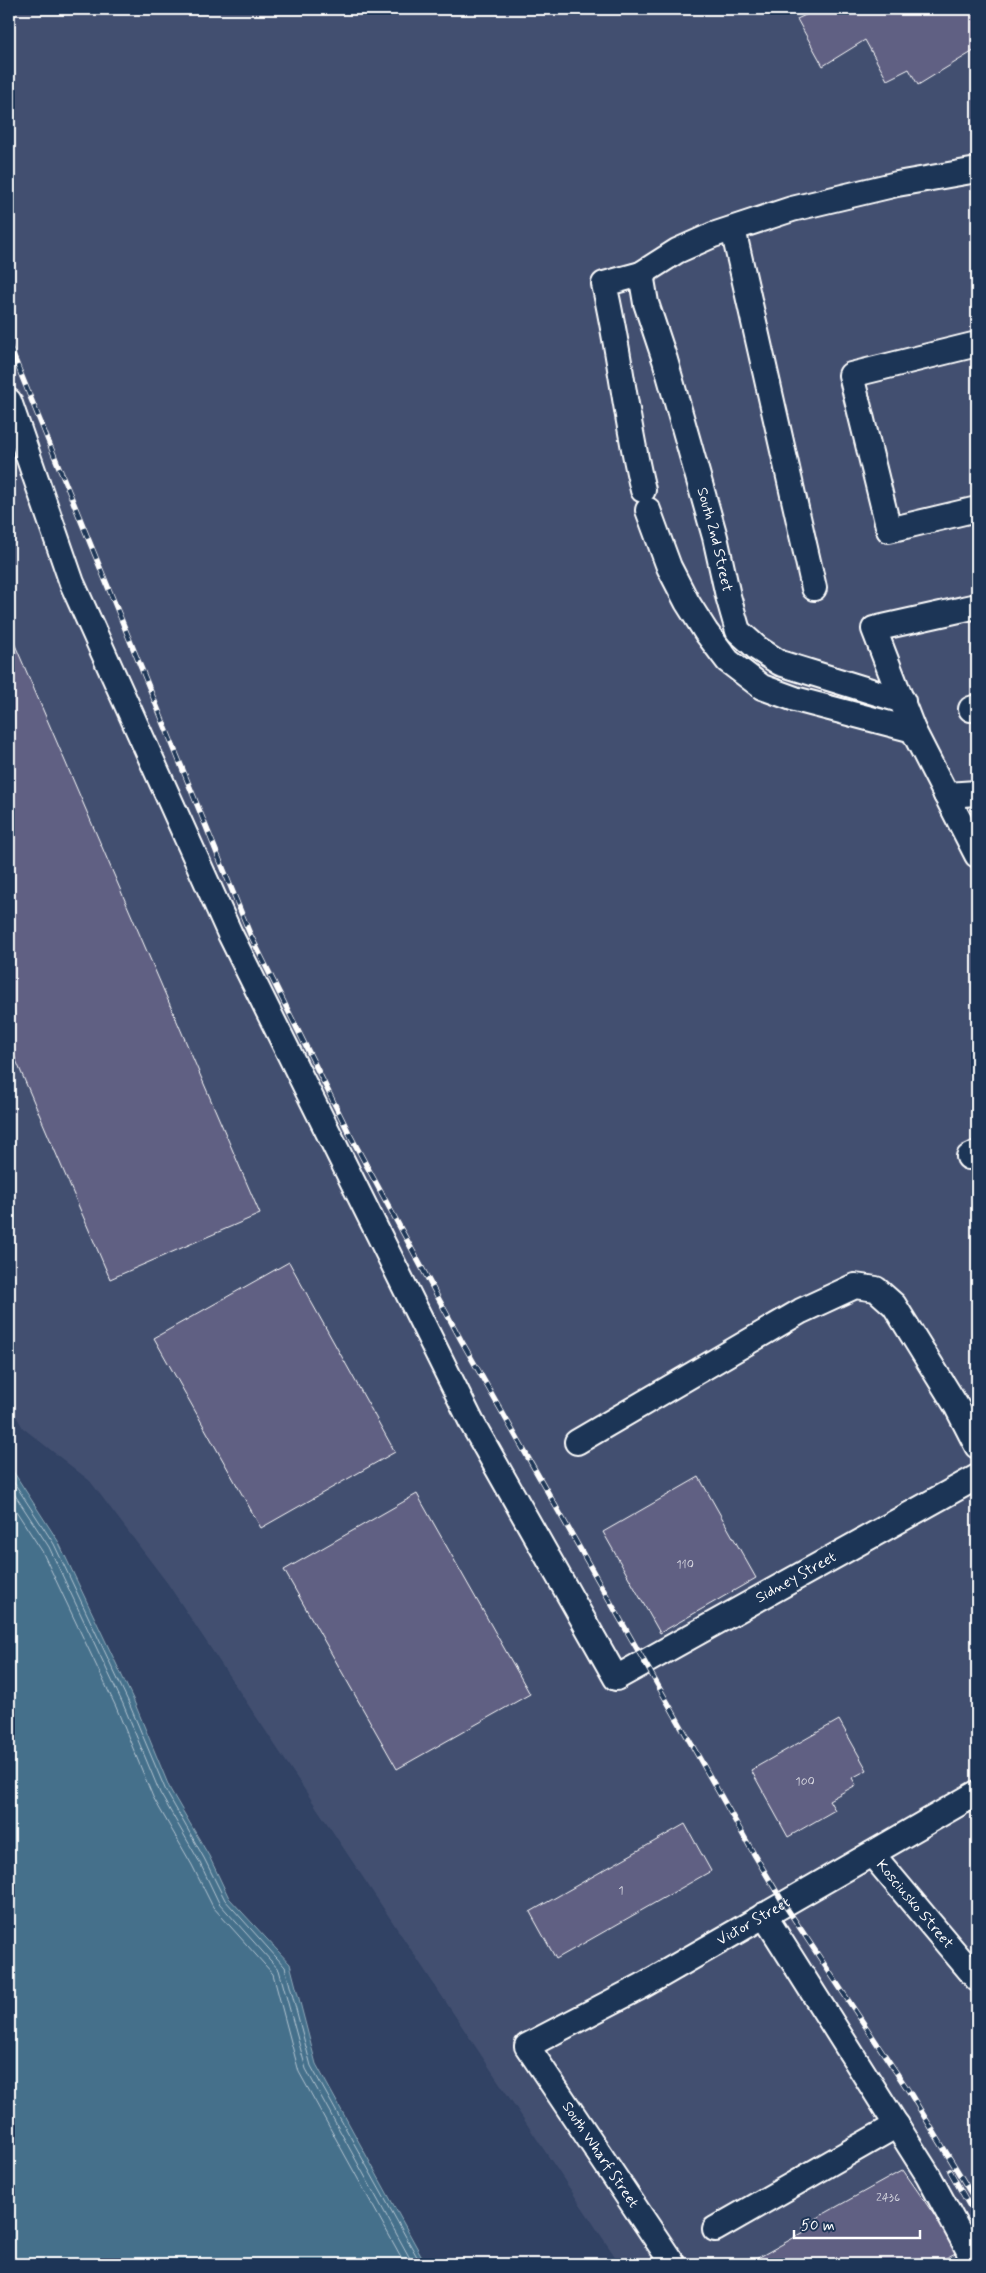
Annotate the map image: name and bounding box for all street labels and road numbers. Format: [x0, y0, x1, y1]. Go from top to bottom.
street label: South 2nd Street [692, 485, 737, 594]
street label: Sidney Street [752, 1547, 840, 1608]
street label: Kosciusko Street [871, 1856, 958, 1953]
street label: Victor Street [713, 1892, 794, 1951]
street label: South Wharf Street [557, 2098, 643, 2212]

